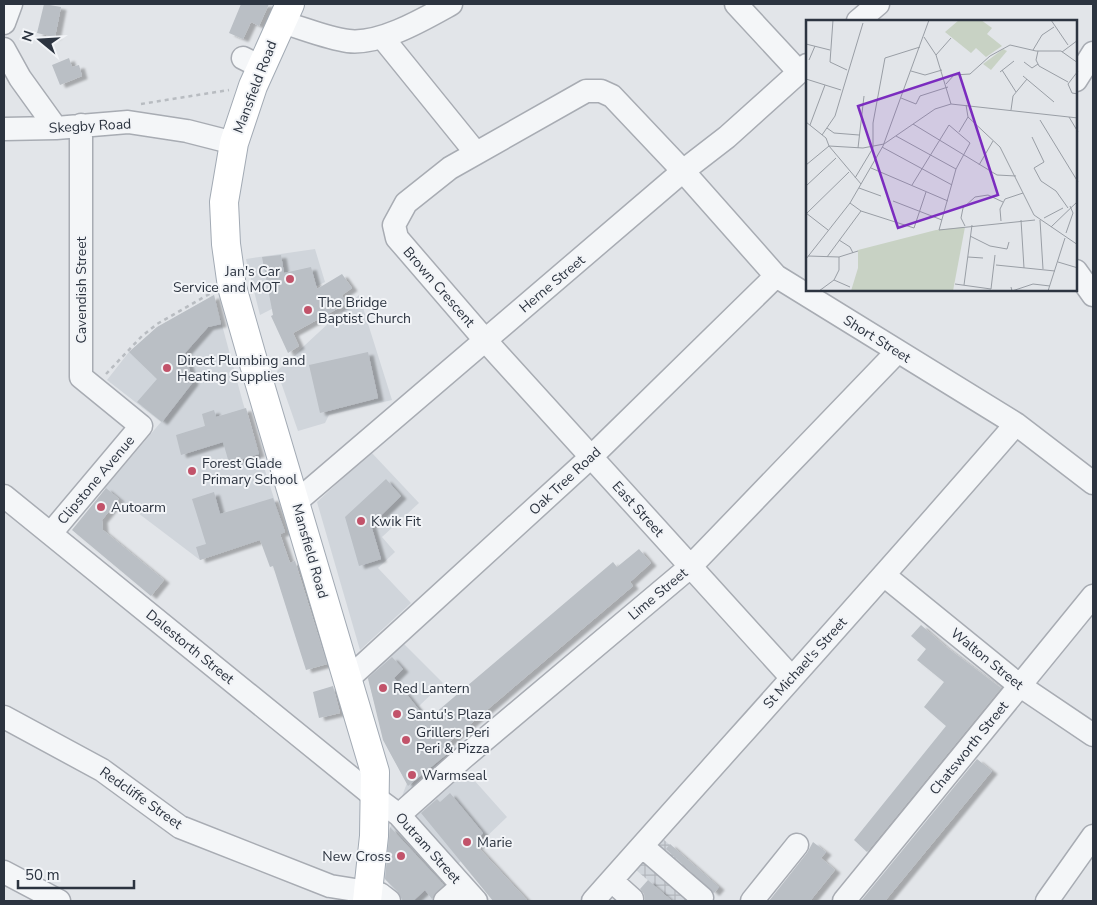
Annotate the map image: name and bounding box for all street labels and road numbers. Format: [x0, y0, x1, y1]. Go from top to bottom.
street label: Mansfield Road [229, 38, 281, 136]
street label: Skegby Road [48, 114, 132, 138]
street label: Cavendish Street [72, 236, 91, 343]
street label: Brown Crescent [399, 243, 479, 331]
street label: Herne Street [515, 251, 589, 317]
street label: Short Street [840, 311, 915, 367]
street label: Clipstone Avenue [53, 431, 139, 529]
street label: Oak Tree Road [525, 443, 605, 519]
street label: East Street [608, 477, 668, 541]
street label: Mansfield Road [287, 501, 333, 601]
street label: Lime Street [624, 563, 692, 624]
street label: Dalestorth Street [142, 605, 238, 689]
street label: St Michael's Street [759, 613, 851, 713]
street label: Walton Street [947, 624, 1027, 694]
street label: Chatsworth Street [925, 697, 1013, 799]
street label: Redcliffe Street [96, 762, 186, 834]
street label: Outram Street [391, 808, 465, 888]

